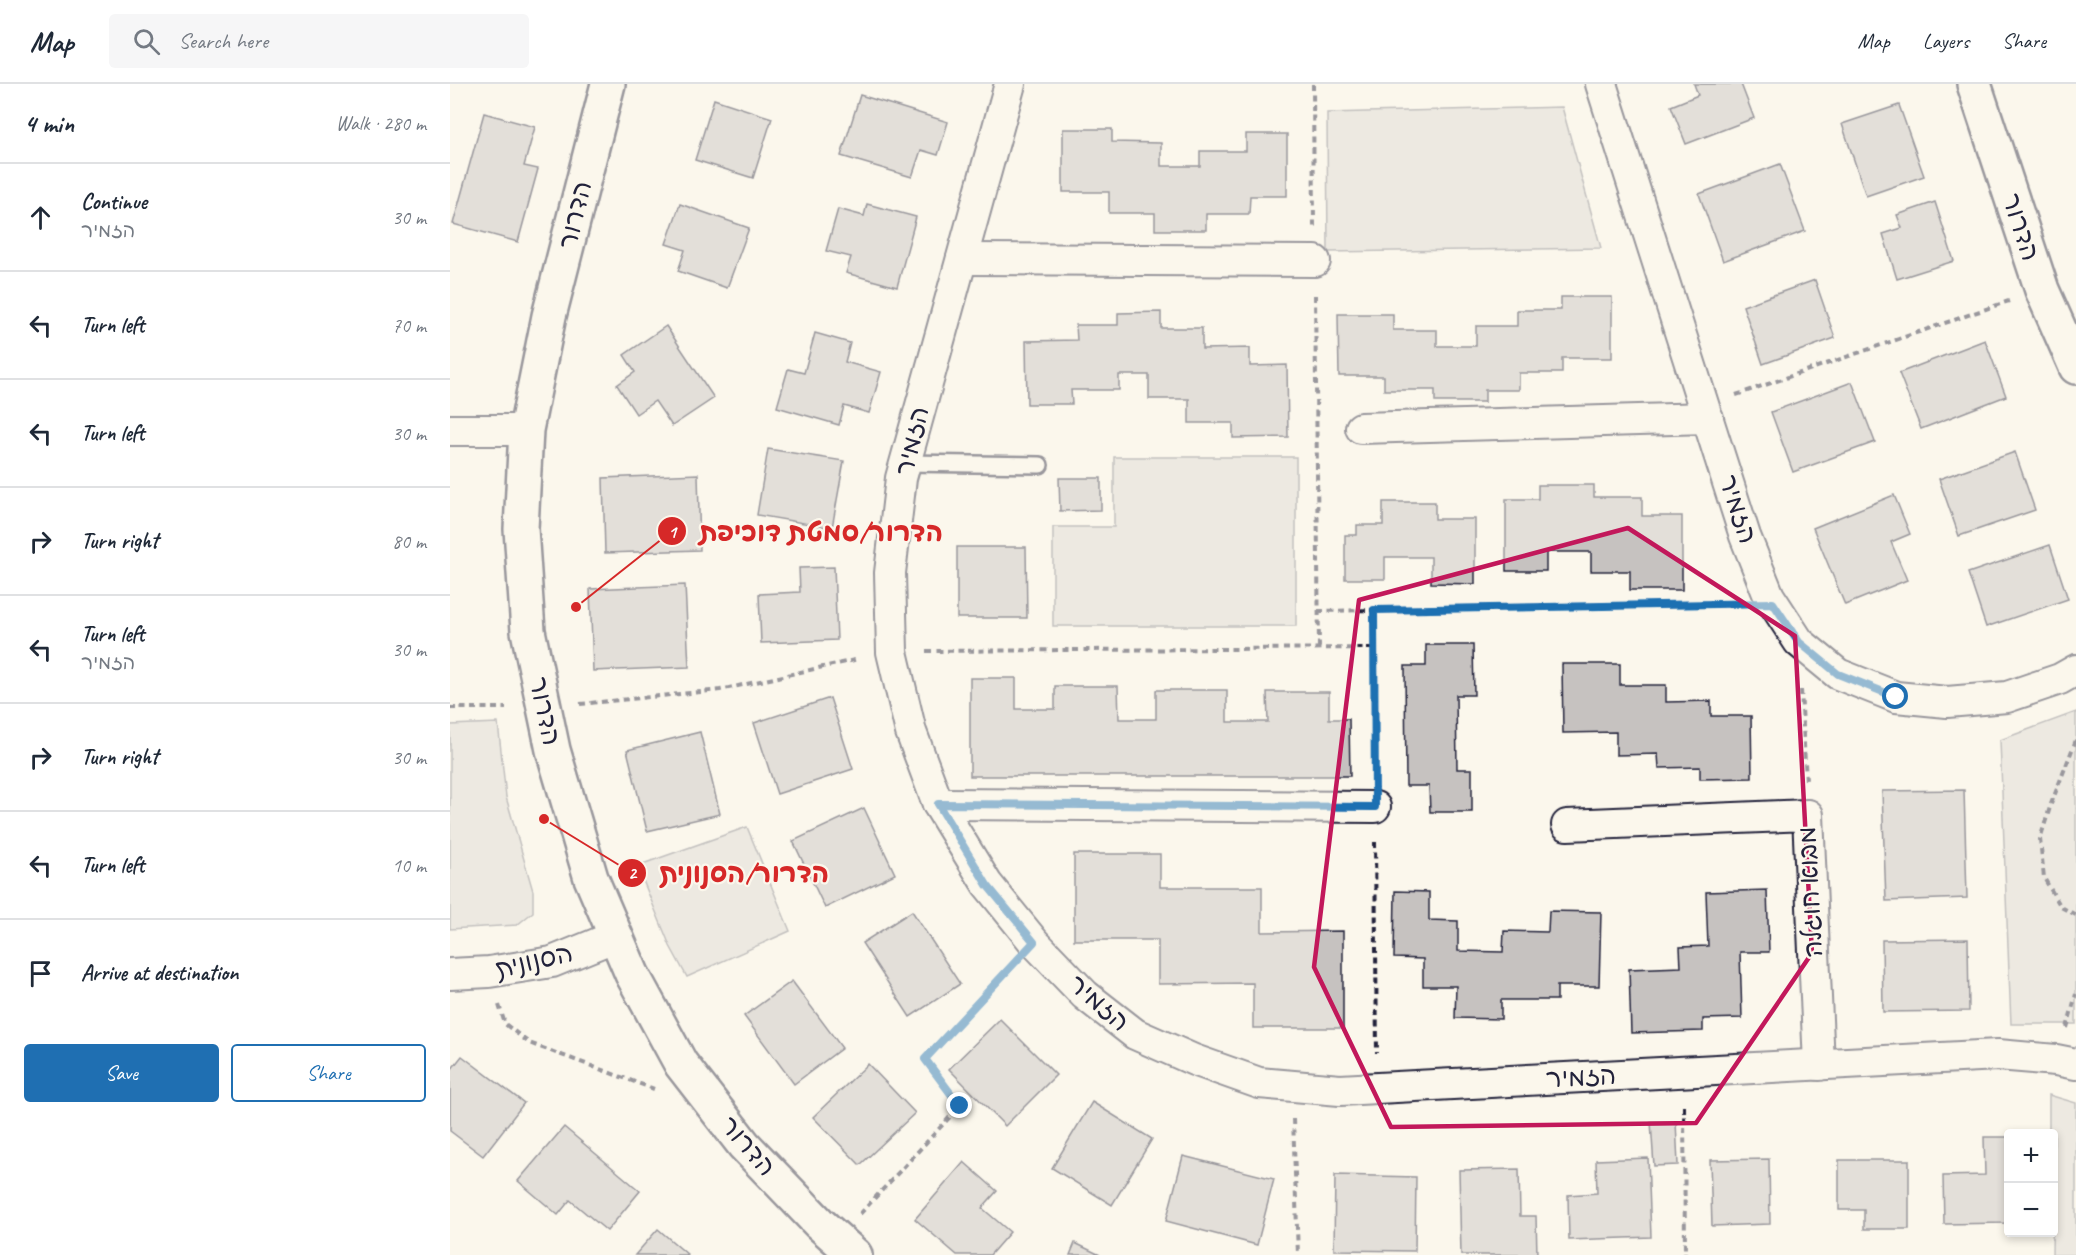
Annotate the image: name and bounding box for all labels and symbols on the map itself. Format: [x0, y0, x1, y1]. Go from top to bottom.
street label: הדרור [551, 178, 599, 252]
street label: הדרור [1995, 189, 2047, 265]
street label: הזמיר [887, 403, 937, 479]
street label: הזמיר [1711, 470, 1765, 548]
callout: הדרור/סמטת דוכיפת [657, 509, 955, 554]
text: הדרור/סמטת דוכיפת [697, 515, 943, 549]
text: 1 [668, 521, 678, 543]
street label: הדרור [522, 674, 568, 748]
route start [1882, 683, 1908, 709]
street label: מבוא חוגלה [1790, 826, 1830, 958]
callout: הדרור/הסנונית [617, 850, 841, 895]
text: הדרור/הסנונית [659, 856, 829, 890]
text: 2 [628, 862, 638, 884]
street label: הסנונית [492, 936, 576, 986]
street label: הזמיר [1062, 967, 1136, 1039]
street label: הזמיר [1545, 1059, 1617, 1095]
route end [946, 1092, 972, 1118]
street label: הדרור [713, 1109, 783, 1183]

